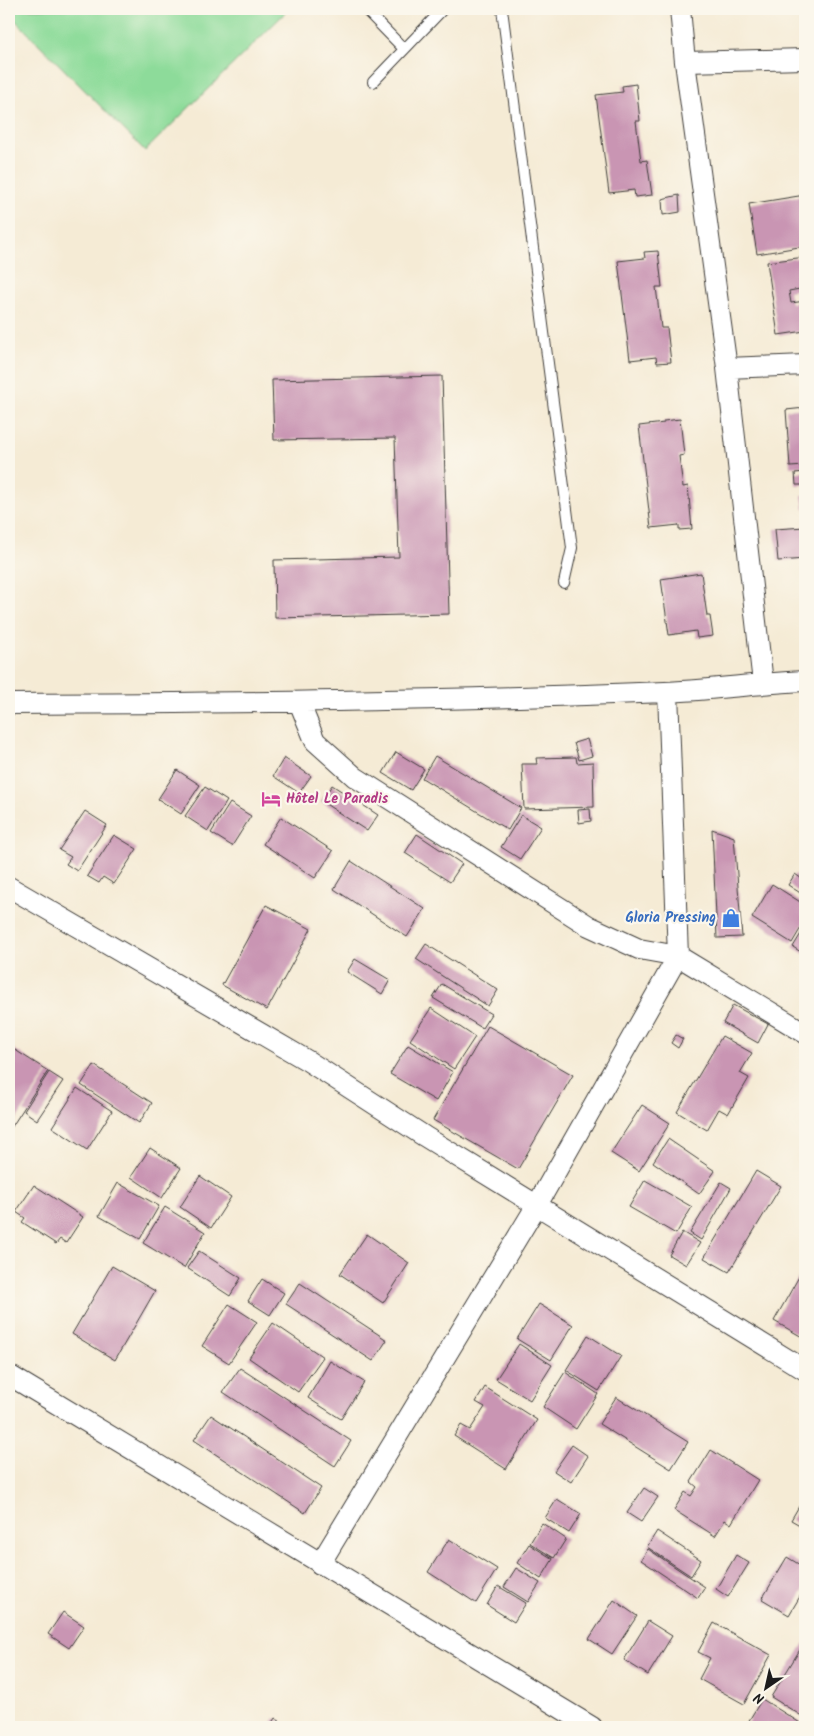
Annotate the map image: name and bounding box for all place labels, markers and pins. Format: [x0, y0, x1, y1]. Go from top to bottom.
hotel icon: Hôtel Le Paradis [260, 788, 282, 810]
place label: Hôtel Le Paradis [286, 788, 389, 810]
place label: Gloria Pressing [626, 907, 716, 929]
shop icon: Gloria Pressing [720, 907, 742, 929]

